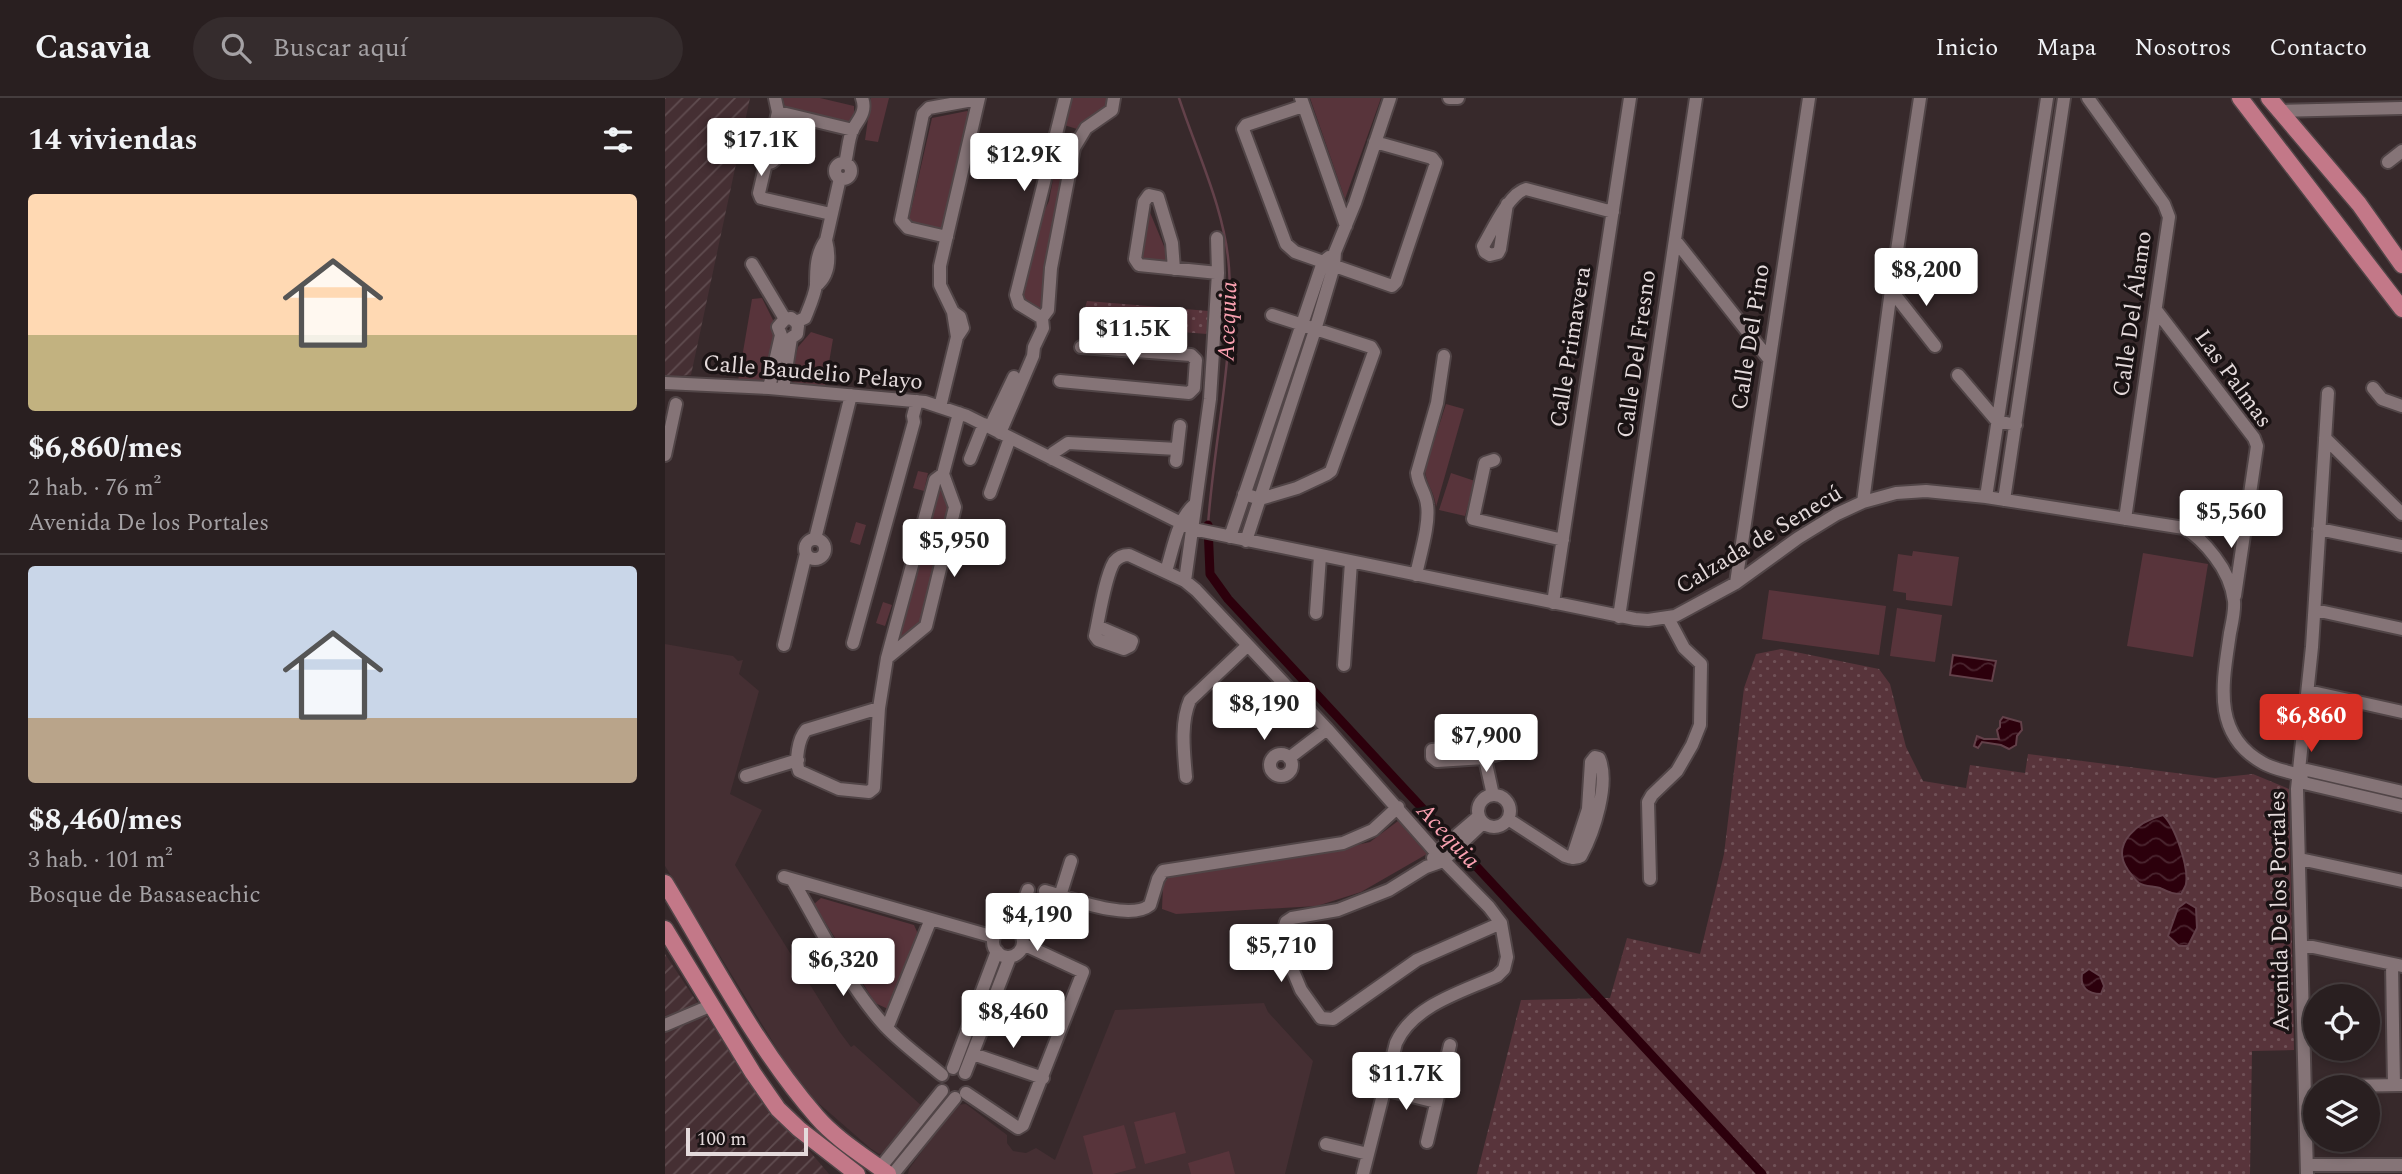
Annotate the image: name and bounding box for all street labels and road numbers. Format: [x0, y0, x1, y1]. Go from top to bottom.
street label: Calle Del Álamo [2104, 229, 2162, 399]
street label: Calle Del Pino [1722, 261, 1780, 413]
street label: Calle Primavera [1541, 264, 1601, 430]
street label: Calle Del Fresno [1608, 268, 1666, 440]
street label: Las Palmas [2185, 322, 2281, 436]
street label: Calle Baudelio Pelayo [702, 346, 924, 400]
street label: Calzada de Senecú [1669, 476, 1849, 604]
street label: Avenida De los Portales [2260, 790, 2300, 1032]

